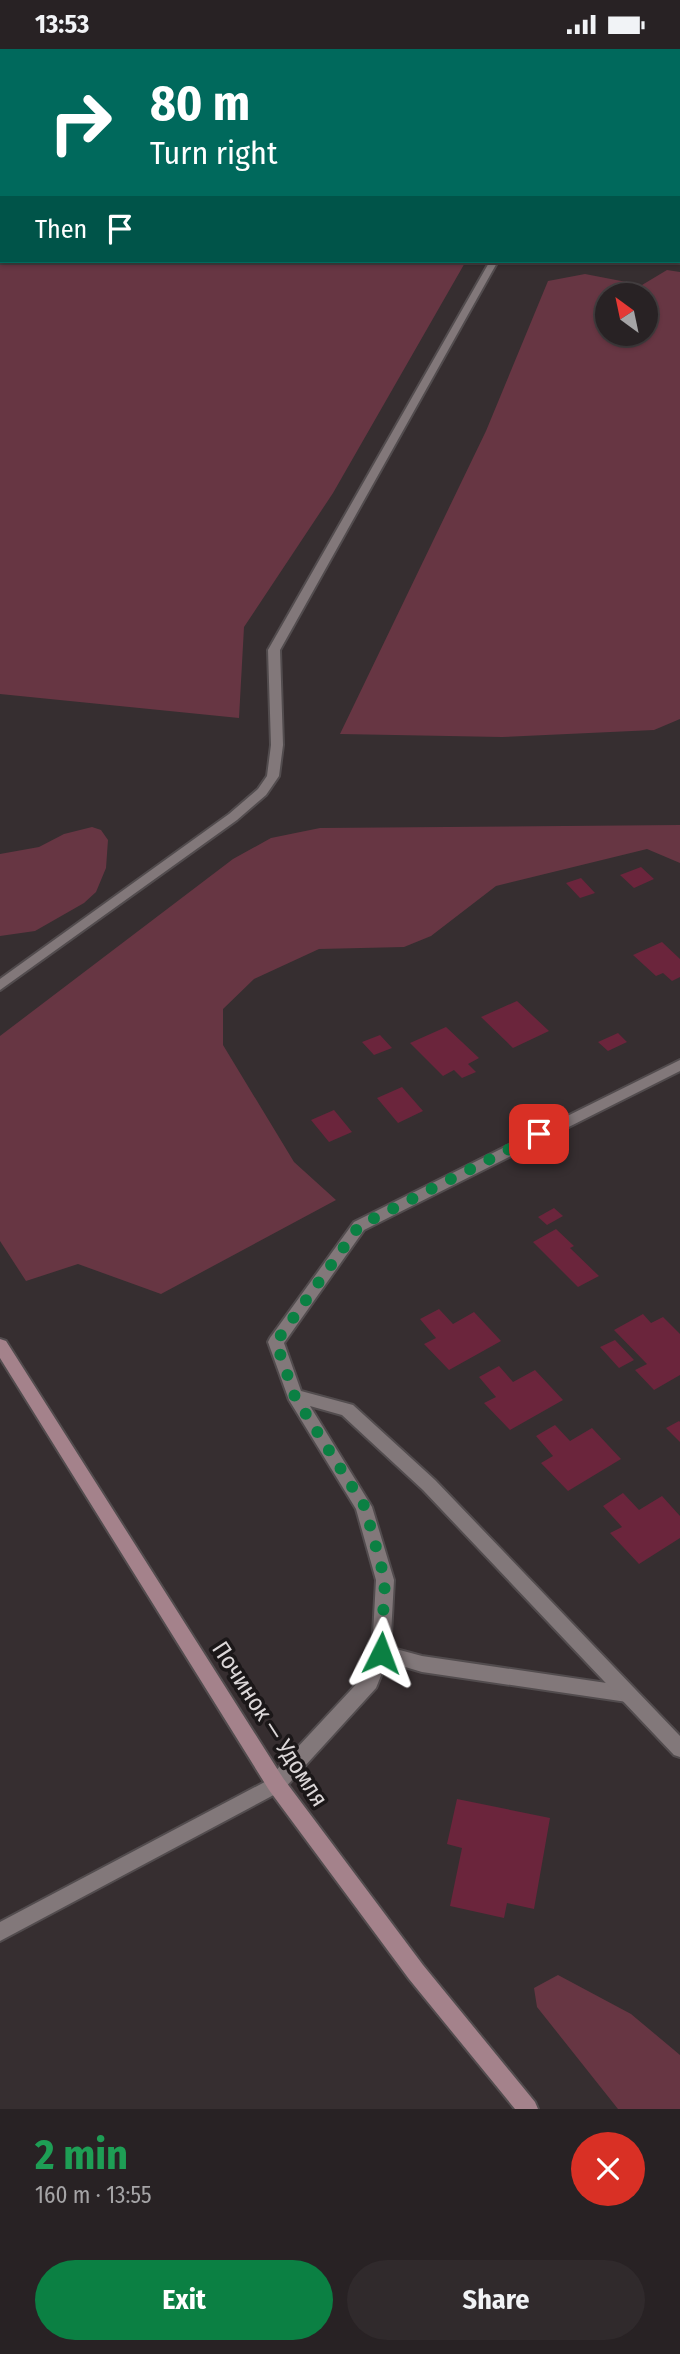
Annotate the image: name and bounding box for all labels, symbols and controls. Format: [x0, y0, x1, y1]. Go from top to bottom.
text: 13:53 [35, 9, 89, 40]
text: 80 m [150, 74, 250, 133]
icon: right [35, 77, 126, 168]
text: Turn right [150, 134, 277, 172]
icon: arrive [101, 210, 139, 248]
text: Then [35, 214, 87, 245]
north arrow [595, 283, 658, 347]
map controls [595, 283, 658, 346]
pin [509, 1104, 569, 1164]
icon: arrive [520, 1115, 558, 1153]
position arrow [344, 1616, 418, 1690]
street label: Починок — Удомля [206, 1636, 334, 1812]
text: 2 min [35, 2130, 128, 2180]
button: close [571, 2132, 645, 2206]
text: 160 m · 13:55 [35, 2181, 151, 2209]
button: Exit [35, 2260, 333, 2340]
button: Share [347, 2260, 645, 2340]

